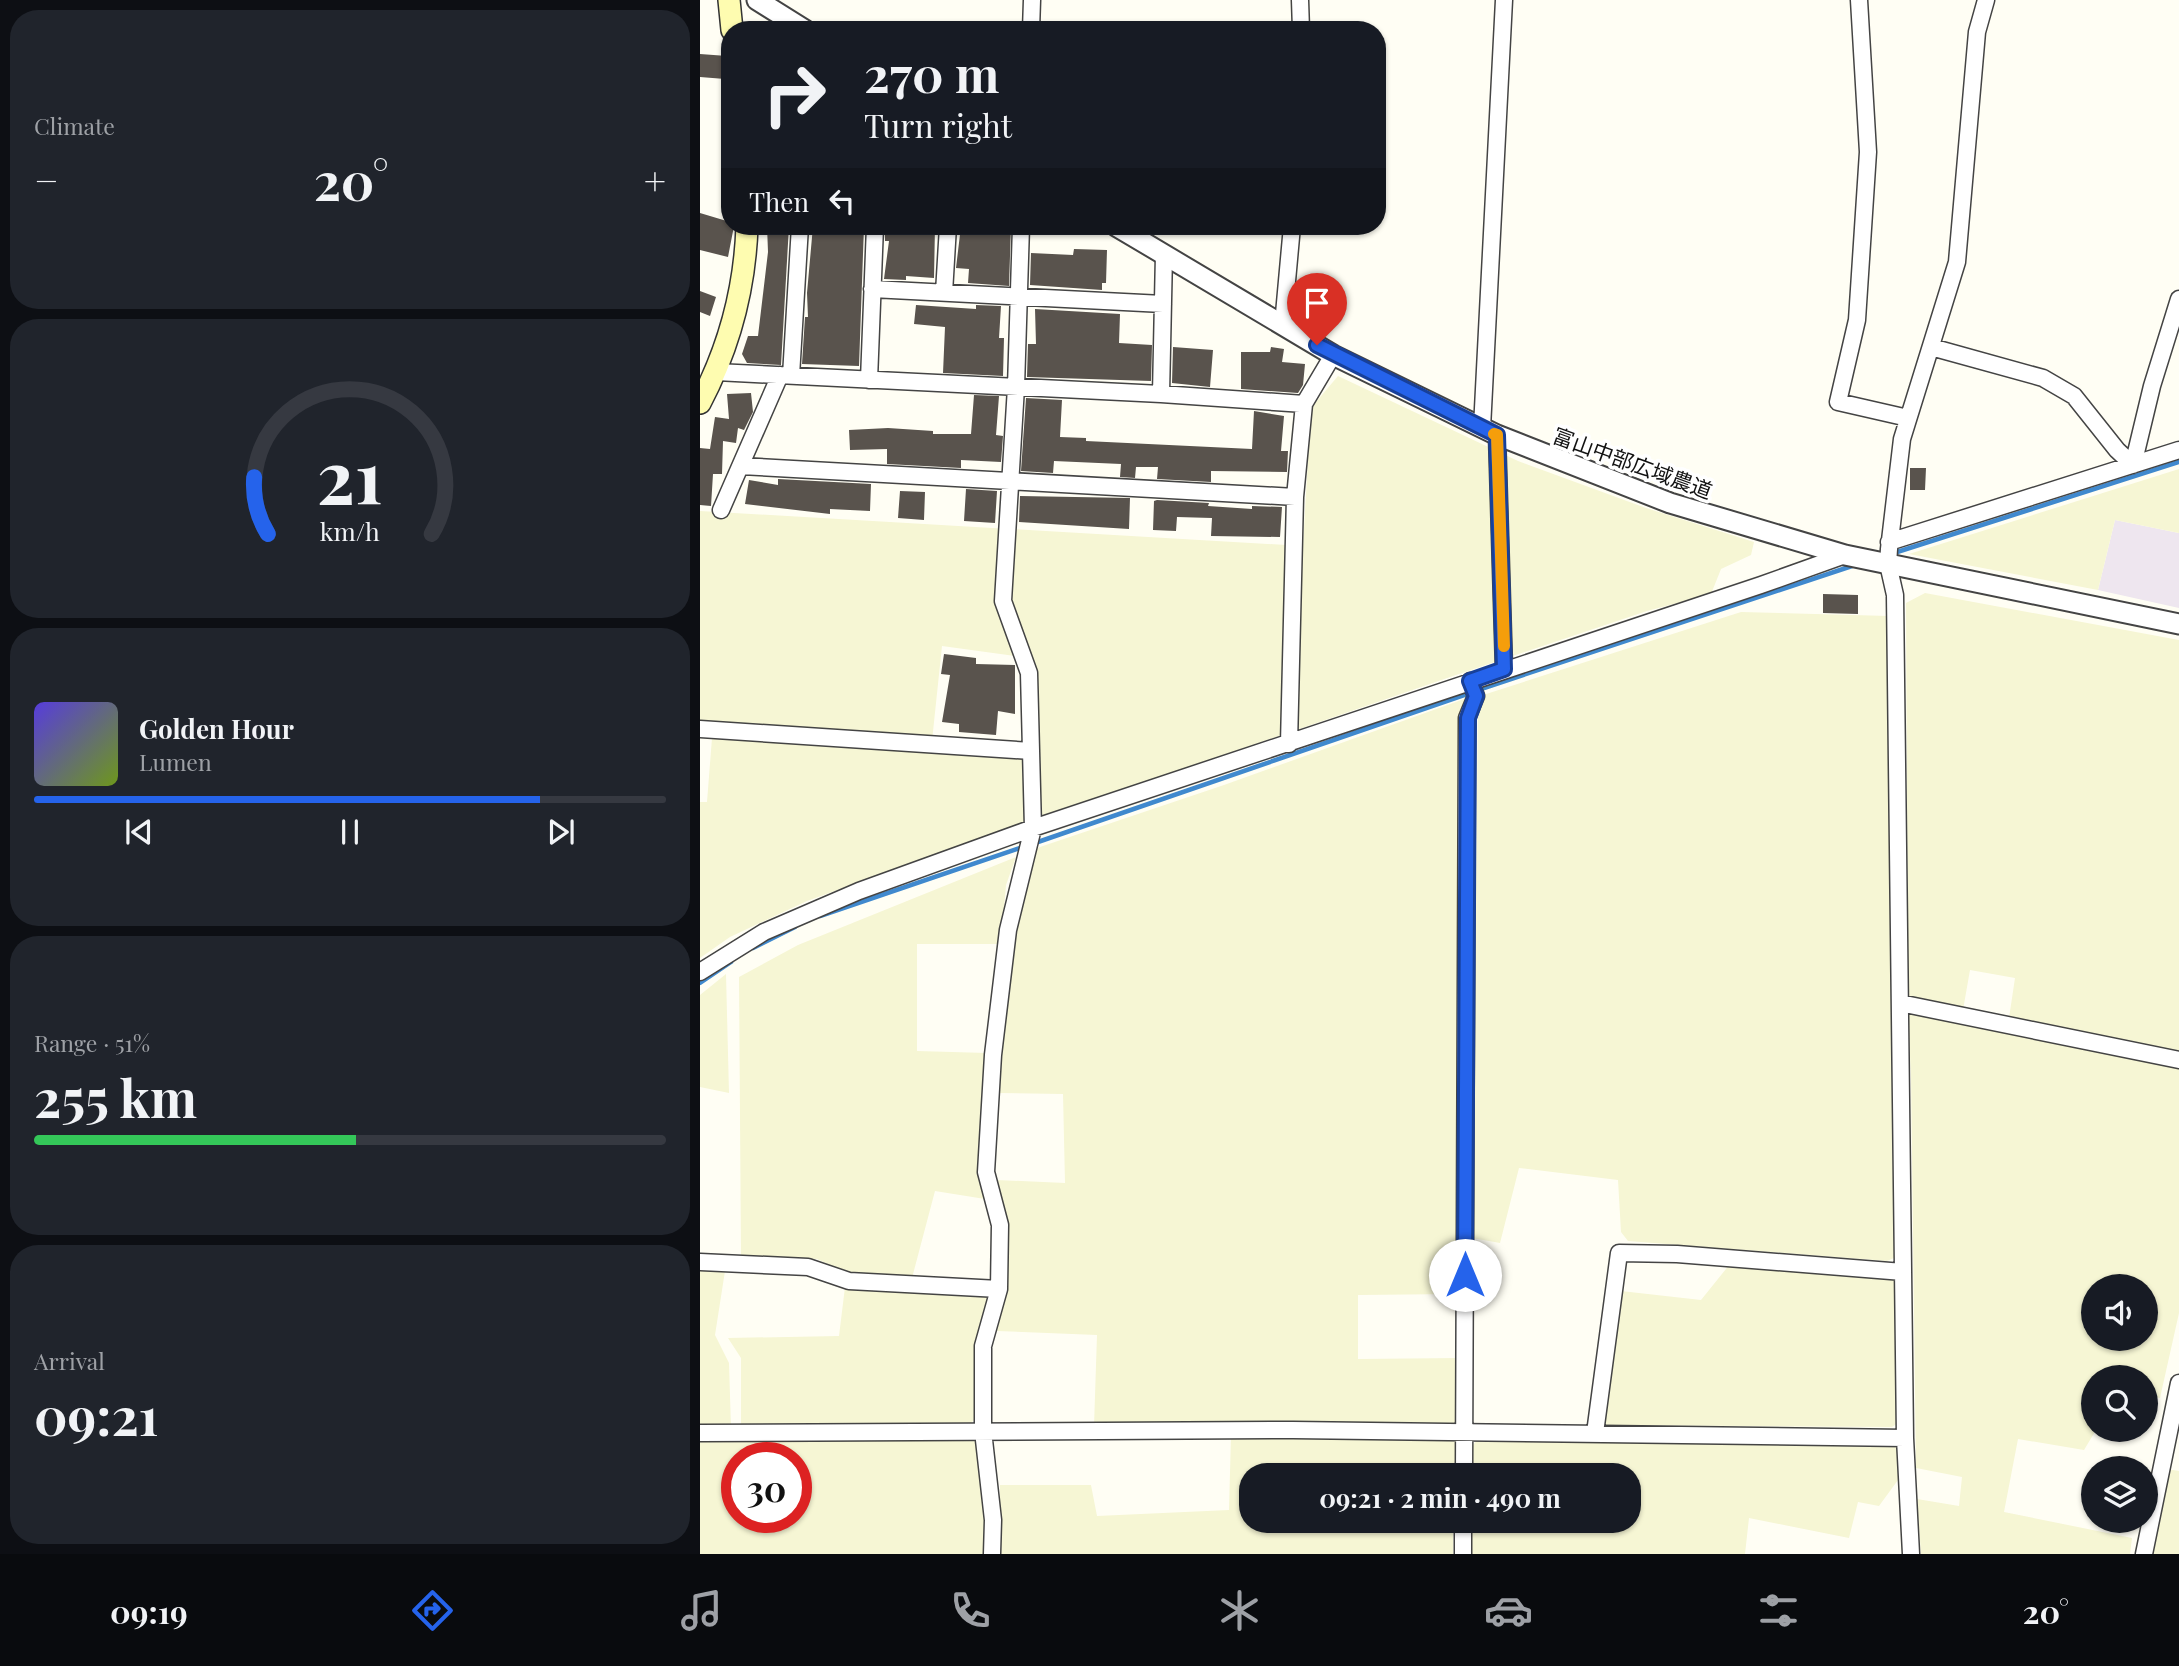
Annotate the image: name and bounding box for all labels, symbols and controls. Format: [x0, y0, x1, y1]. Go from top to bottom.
text: 270 m [864, 40, 999, 105]
icon: right [749, 49, 840, 140]
text: Turn right [864, 103, 1012, 146]
text: Climate [34, 110, 115, 141]
text: 20° [314, 145, 389, 214]
text: − [34, 154, 59, 205]
text: + [644, 154, 666, 205]
icon: left [823, 182, 861, 220]
text: Then [749, 184, 809, 219]
pin [1287, 273, 1347, 345]
icon: arrive [1298, 284, 1336, 322]
street label: 富山中部広域農道 [1549, 420, 1717, 504]
text: 21 [317, 426, 383, 523]
text: km/h [320, 514, 380, 547]
text: Golden Hour [139, 711, 294, 746]
text: Lumen [139, 746, 212, 777]
icon: previous [120, 813, 158, 851]
icon: pause [331, 813, 369, 851]
icon: next [542, 813, 580, 851]
text: Range · 51% [34, 1027, 150, 1058]
text: 255 km [34, 1062, 197, 1131]
position arrow [1428, 1238, 1502, 1312]
map controls [2081, 1274, 2158, 1533]
button: sound [2081, 1274, 2158, 1351]
text: Arrival [34, 1345, 105, 1376]
button: search [2081, 1365, 2158, 1442]
text: 09:21 [34, 1380, 159, 1449]
speed limit sign: 30 [721, 1442, 812, 1533]
button: layers [2081, 1456, 2158, 1533]
text: 09:21 · 2 min · 490 m [1319, 1480, 1561, 1515]
icon: directions [408, 1586, 457, 1635]
icon: music [677, 1586, 726, 1635]
icon: phone [946, 1586, 995, 1635]
icon: climate [1215, 1586, 1264, 1635]
icon: car [1484, 1586, 1533, 1635]
icon: filters [1754, 1586, 1803, 1635]
text: 09:19 [110, 1589, 188, 1632]
text: 20° [2023, 1589, 2069, 1632]

